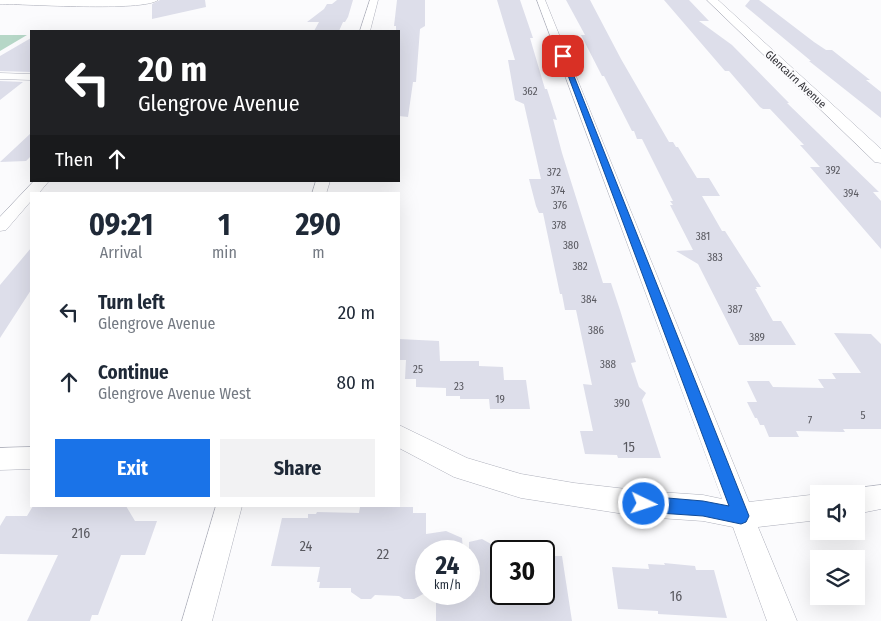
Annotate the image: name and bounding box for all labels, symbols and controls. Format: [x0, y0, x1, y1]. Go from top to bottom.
pin [542, 35, 584, 77]
icon: arrive [549, 42, 577, 70]
text: 20 m [138, 48, 207, 90]
street label: Glencairn Avenue [763, 48, 829, 111]
icon: left [55, 50, 120, 115]
house number: 362 [522, 85, 538, 98]
text: Glengrove Avenue [138, 90, 300, 117]
icon: ahead [103, 145, 131, 173]
text: Then [55, 148, 93, 171]
house number: 392 [826, 164, 841, 177]
house number: 372 [547, 166, 561, 179]
house number: 374 [551, 184, 566, 197]
house number: 394 [843, 187, 859, 200]
house number: 376 [553, 199, 568, 212]
text: 09:21 [89, 207, 153, 243]
text: 1 [218, 207, 231, 243]
text: 290 [296, 207, 341, 243]
house number: 378 [552, 219, 567, 232]
house number: 381 [696, 230, 710, 243]
house number: 380 [563, 239, 579, 252]
text: Arrival [100, 243, 142, 262]
text: min [212, 243, 237, 262]
text: m [312, 243, 325, 262]
house number: 383 [707, 251, 723, 264]
house number: 382 [572, 260, 588, 273]
text: Turn left [98, 291, 165, 314]
house number: 384 [581, 293, 598, 306]
icon: left [55, 298, 83, 326]
text: 20 m [338, 301, 375, 324]
house number: 387 [728, 303, 743, 316]
text: Glengrove Avenue [98, 314, 215, 333]
house number: 386 [588, 324, 605, 337]
house number: 389 [749, 331, 765, 344]
house number: 388 [600, 358, 616, 371]
text: Continue [98, 361, 169, 384]
house number: 25 [413, 363, 423, 376]
icon: ahead [55, 368, 83, 396]
text: 80 m [337, 371, 375, 394]
house number: 23 [454, 380, 464, 393]
text: Glengrove Avenue West [98, 384, 251, 403]
house number: 19 [495, 393, 505, 406]
house number: 390 [614, 397, 630, 410]
house number: 5 [860, 409, 866, 422]
house number: 7 [808, 414, 813, 427]
button: Exit [55, 439, 210, 497]
button: Share [220, 439, 375, 497]
house number: 15 [623, 439, 635, 456]
position arrow [617, 477, 669, 529]
map controls [810, 485, 865, 605]
button: sound [810, 485, 865, 540]
house number: 216 [72, 525, 90, 542]
house number: 24 [300, 538, 313, 555]
speed limit sign: 30 [490, 540, 555, 605]
house number: 22 [377, 546, 389, 563]
button: layers [810, 550, 865, 605]
text: 24 [436, 551, 459, 581]
text: km/h [434, 578, 461, 592]
house number: 16 [670, 588, 682, 605]

